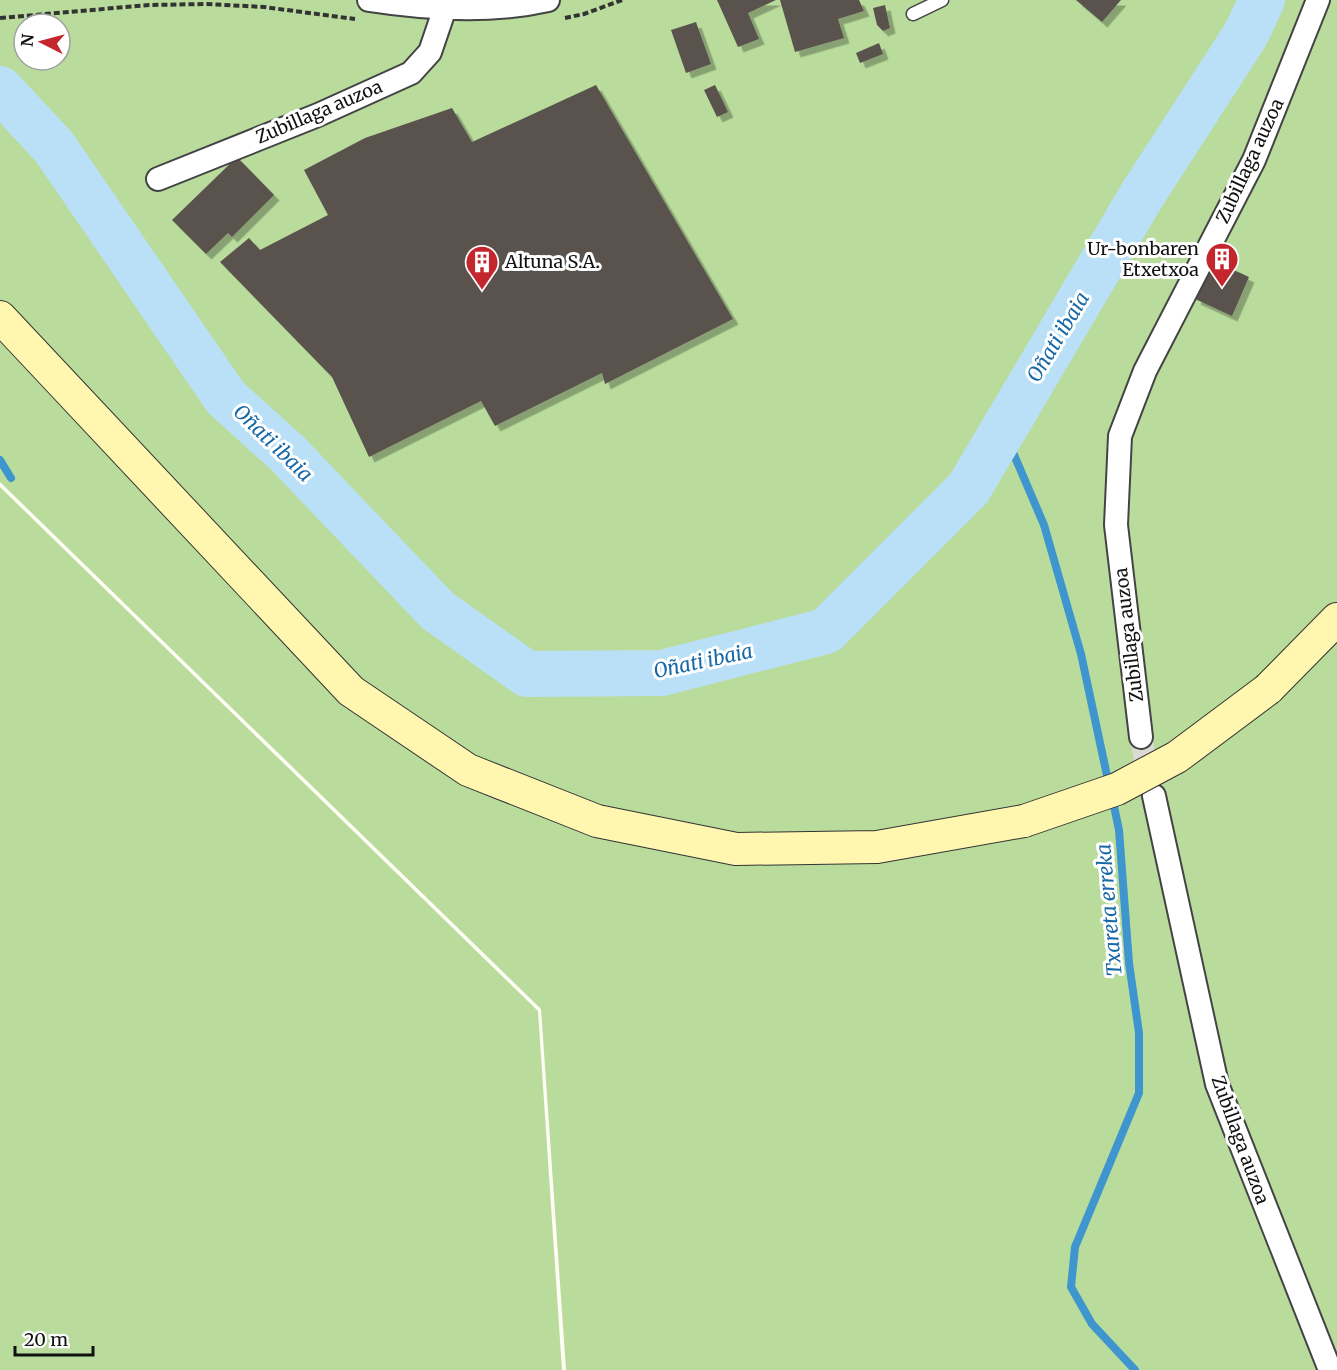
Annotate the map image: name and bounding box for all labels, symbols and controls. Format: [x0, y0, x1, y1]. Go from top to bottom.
north arrow [12, 12, 72, 72]
text: N [16, 33, 38, 48]
street label: Zubillaga auzoa [252, 74, 386, 149]
street label: Zubillaga auzoa [1211, 94, 1289, 227]
place label: Ur-bonbaren Etxetxoa [1087, 237, 1199, 281]
building icon: Ur-bonbaren Etxetxoa [1204, 241, 1240, 288]
building icon: Altuna S.A. [464, 244, 500, 291]
place label: Altuna S.A. [504, 250, 600, 273]
water label: Oñati ibaia [1021, 287, 1094, 386]
water label: Oñati ibaia [228, 399, 318, 487]
street label: Zubillaga auzoa [1109, 566, 1148, 704]
water label: Oñati ibaia [651, 638, 755, 683]
water label: Txareta erreka [1090, 843, 1127, 977]
street label: Zubillaga auzoa [1207, 1072, 1274, 1208]
scale bar [15, 1319, 93, 1357]
text: 20 m [24, 1328, 68, 1351]

